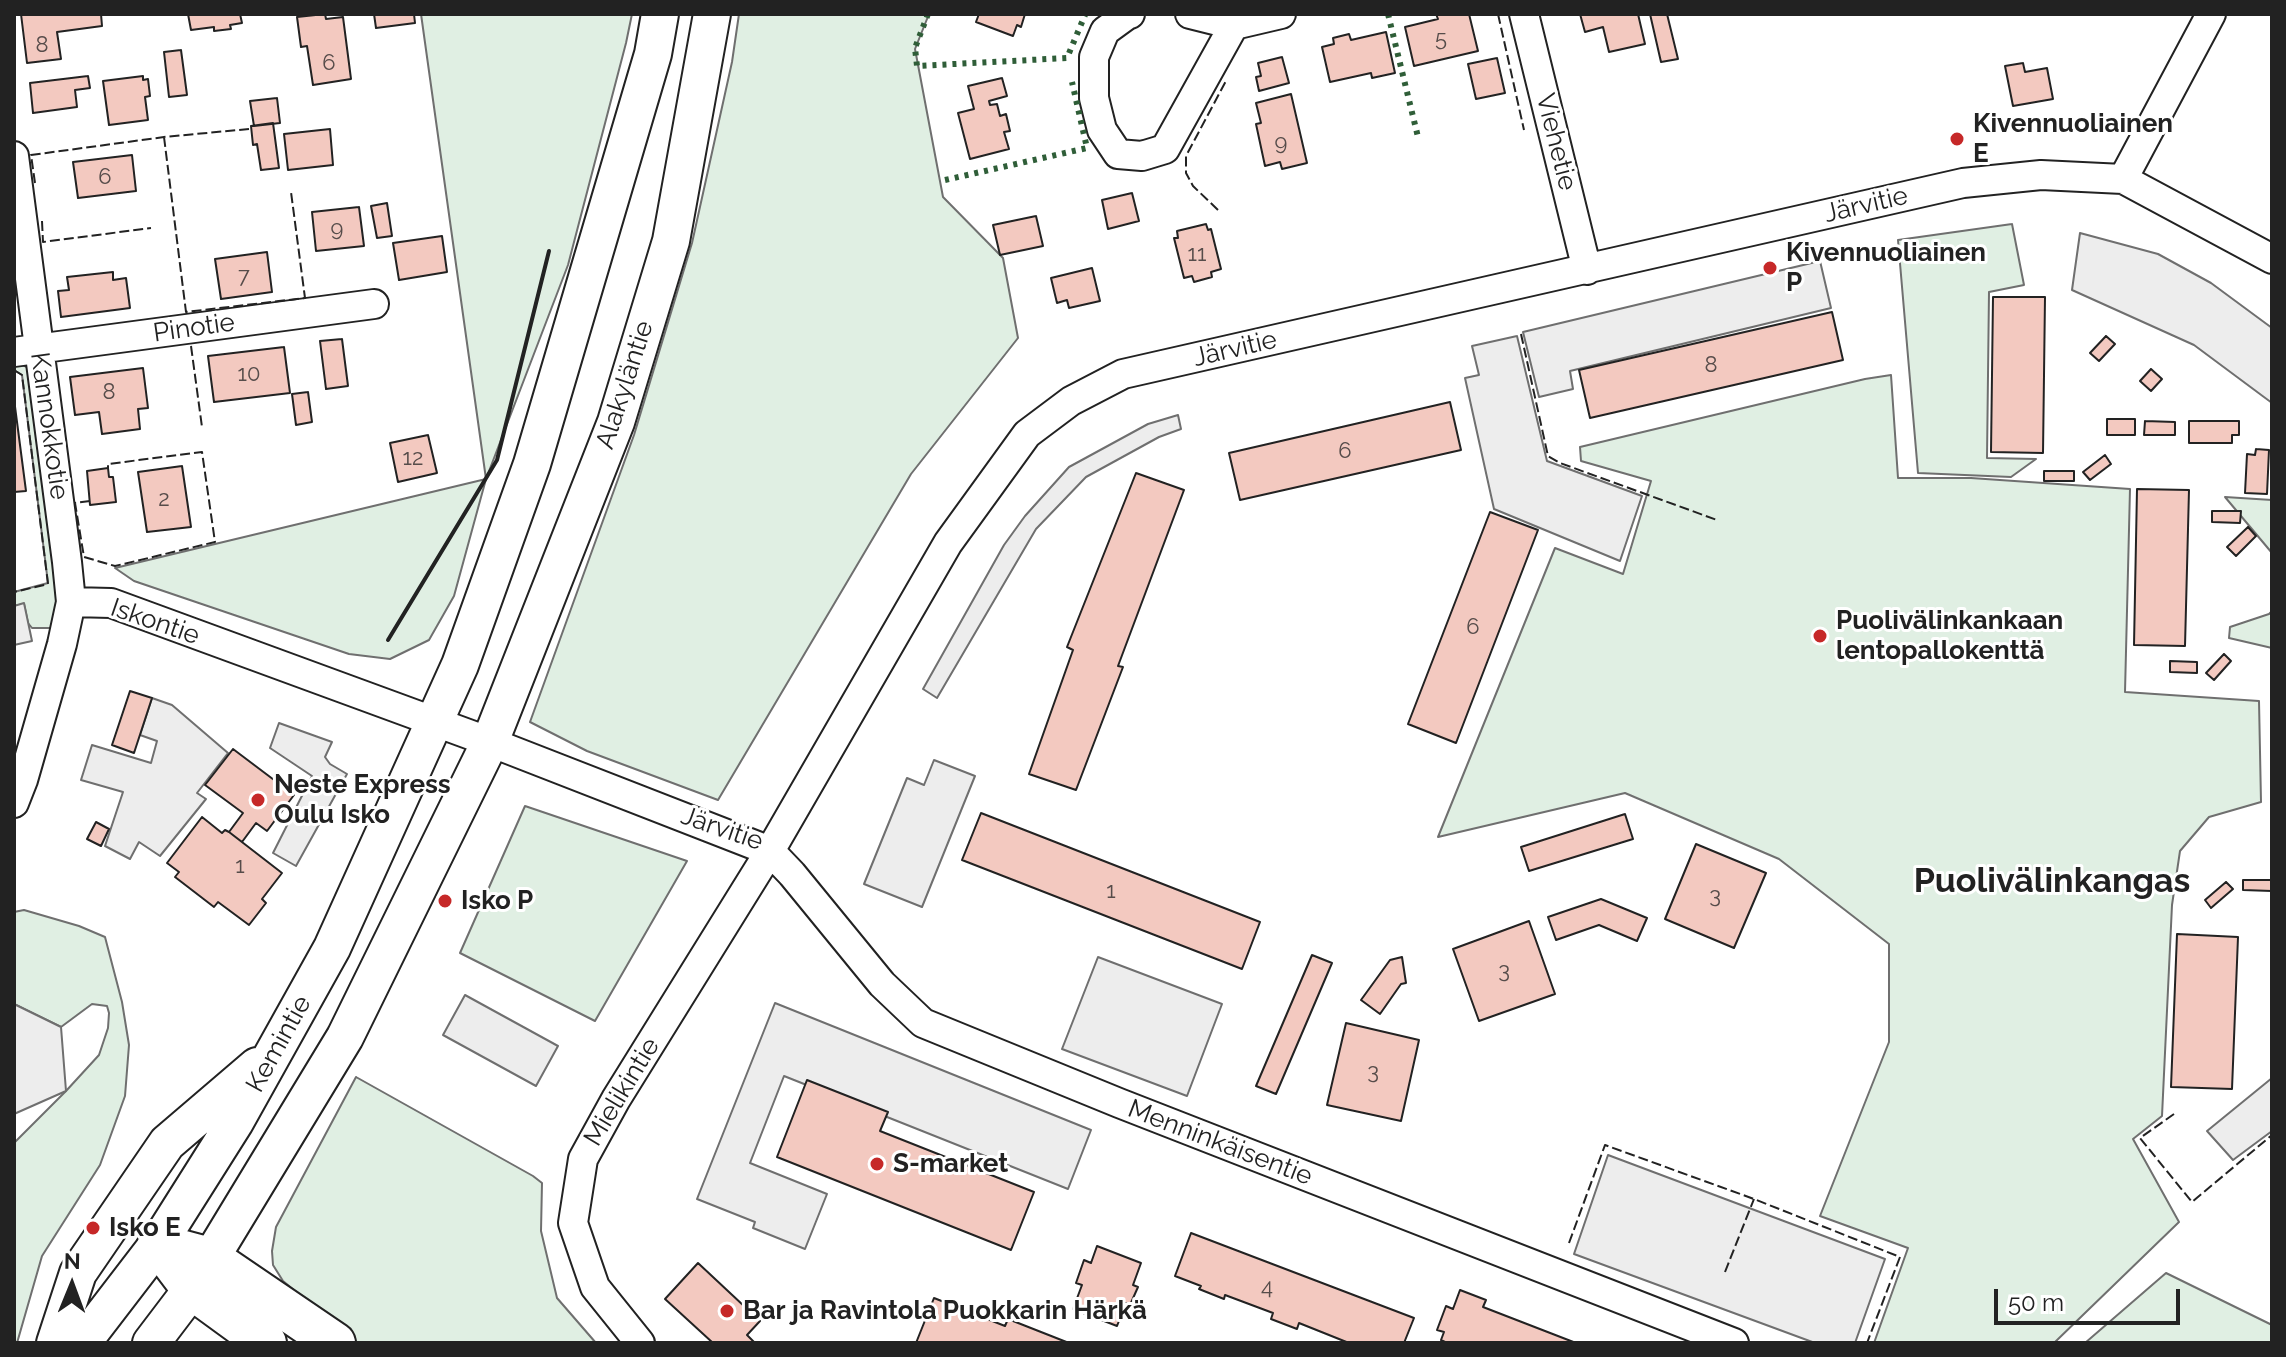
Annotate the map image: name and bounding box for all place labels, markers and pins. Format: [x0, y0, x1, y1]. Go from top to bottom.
place label: Kivennuoliainen E [1973, 108, 2173, 170]
marker: Kivennuoliainen E [1948, 130, 1966, 148]
place label: Kivennuoliainen P [1786, 237, 1986, 298]
marker: Kivennuoliainen P [1761, 259, 1779, 277]
place label: Puolivälinkankaan lentopallokenttä [1836, 605, 2063, 666]
marker: Puolivälinkankaan lentopallokenttä [1811, 627, 1829, 645]
place label: Neste Express Oulu Isko [274, 769, 451, 830]
marker: Neste Express Oulu Isko [249, 791, 267, 809]
place label: Isko P [461, 885, 533, 917]
marker: Isko P [436, 892, 454, 910]
place label: S-market [893, 1148, 1008, 1180]
marker: S-market [868, 1155, 886, 1173]
place label: Isko E [109, 1212, 181, 1244]
marker: Isko E [84, 1219, 102, 1237]
place label: Bar ja Ravintola Puokkarin Härkä [743, 1295, 1147, 1327]
marker: Bar ja Ravintola Puokkarin Härkä [718, 1302, 736, 1320]

